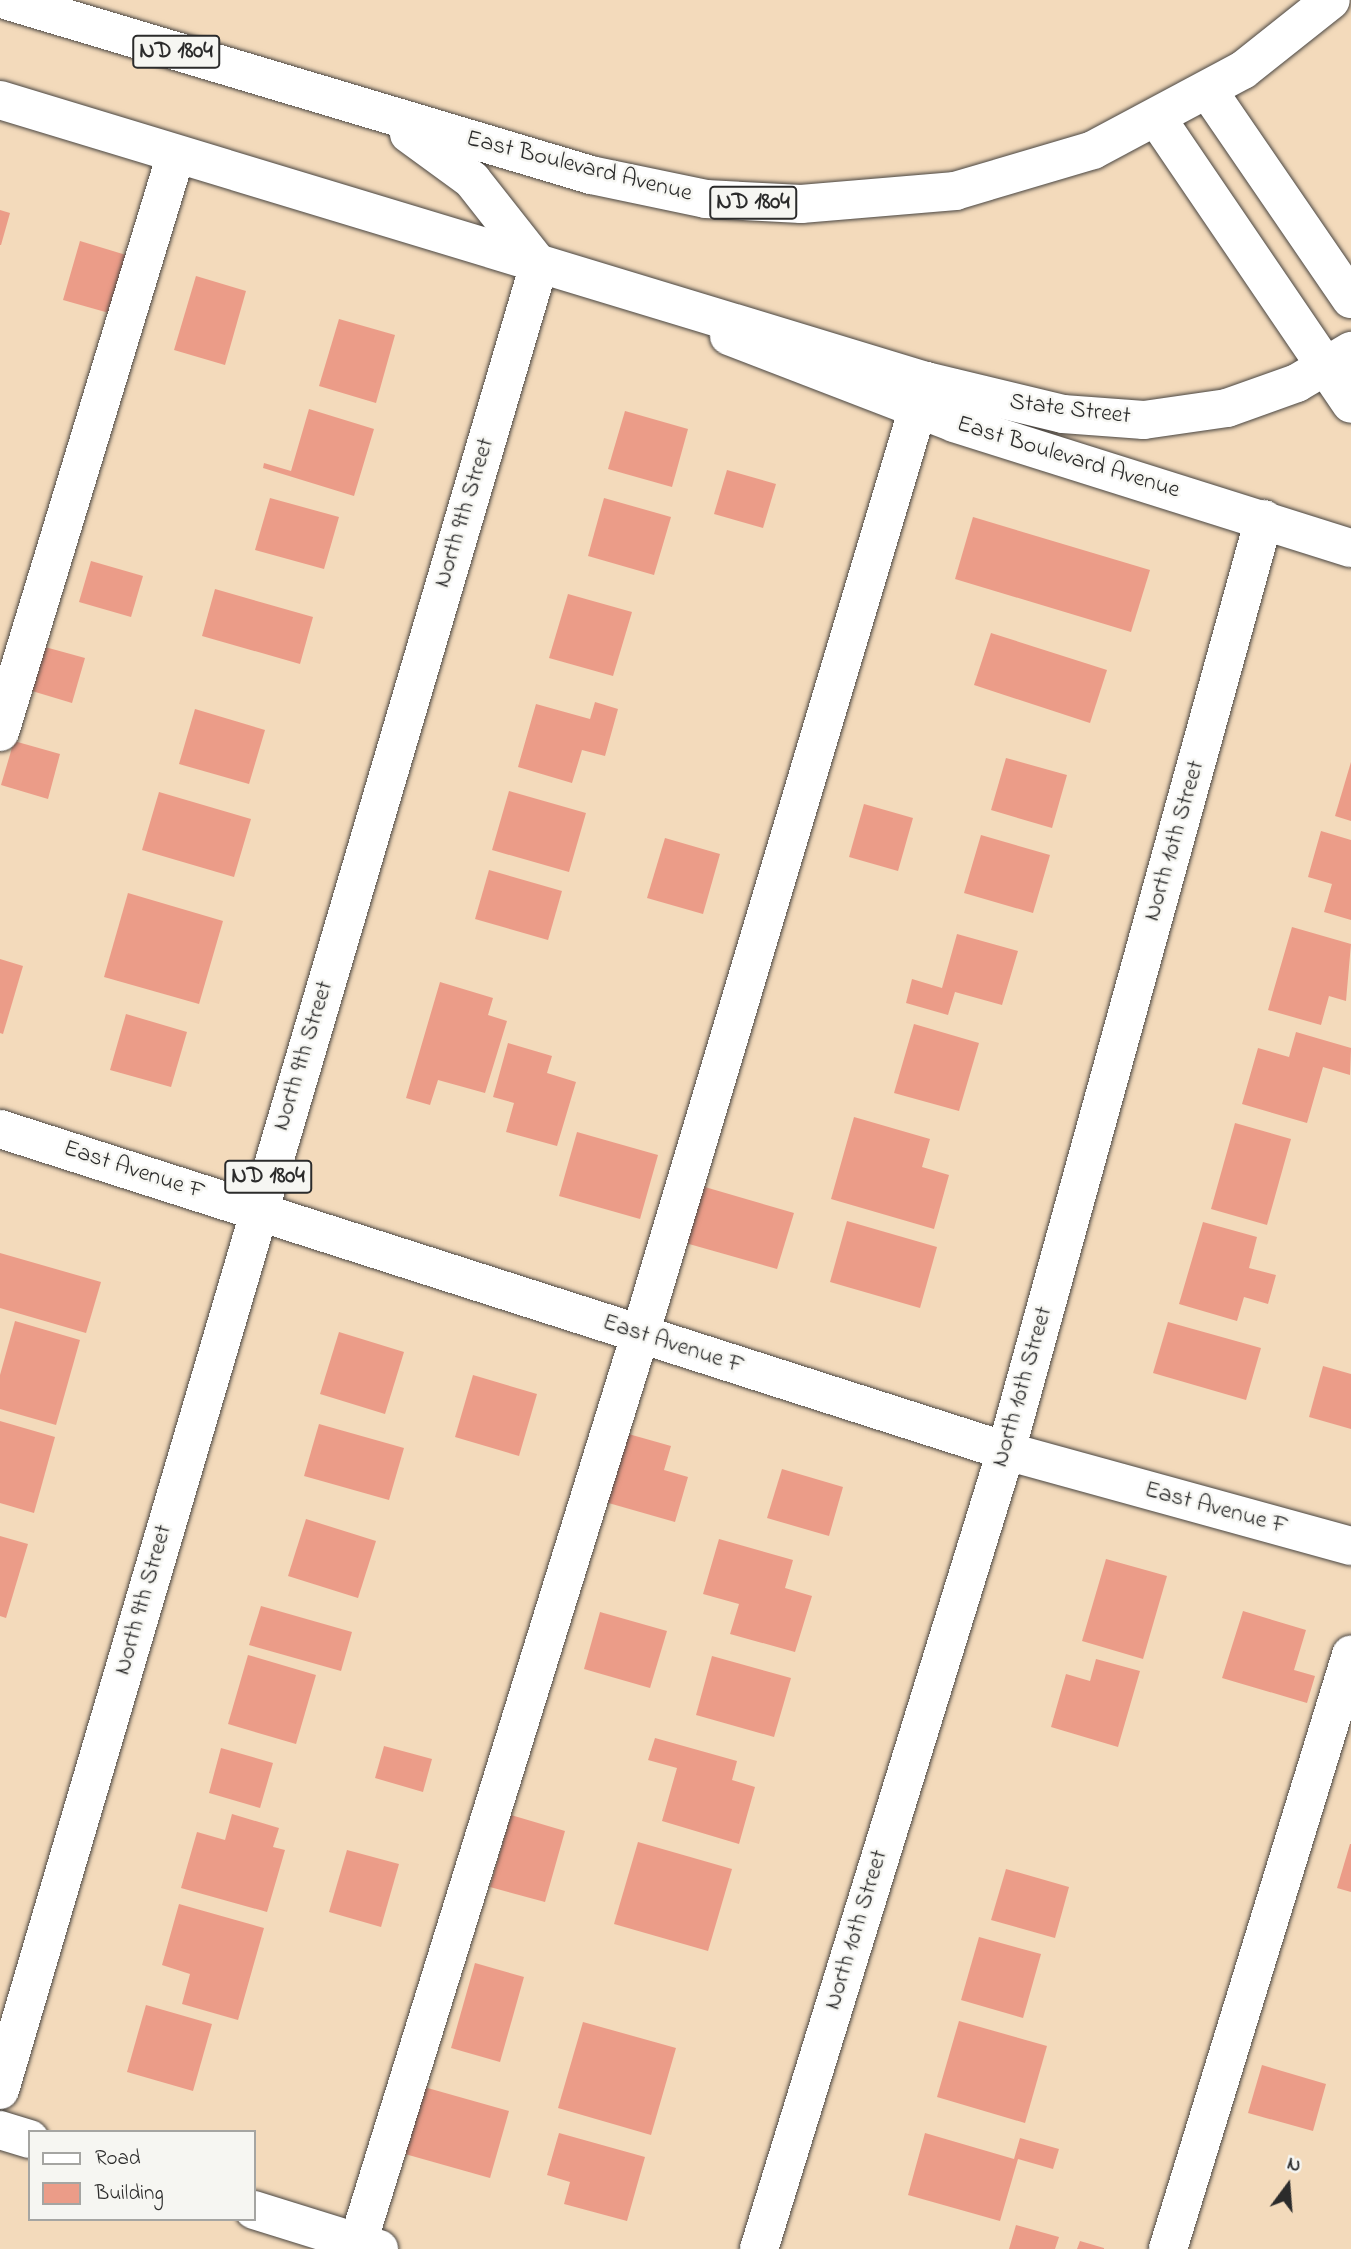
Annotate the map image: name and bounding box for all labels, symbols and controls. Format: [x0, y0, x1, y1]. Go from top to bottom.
road number: ND 1804 [130, 32, 222, 72]
street label: East Boulevard Avenue [463, 125, 695, 209]
road number: ND 1804 [708, 184, 798, 222]
street label: State Street [1008, 388, 1132, 432]
street label: East Boulevard Avenue [953, 410, 1183, 506]
street label: North 9th Street [429, 435, 501, 591]
street label: North 10th Street [1138, 757, 1212, 925]
street label: North 9th Street [268, 978, 340, 1134]
street label: East Avenue F [60, 1135, 208, 1207]
road number: ND 1804 [222, 1158, 314, 1196]
street label: North 10th Street [986, 1303, 1060, 1471]
street label: East Avenue F [599, 1309, 747, 1381]
street label: East Avenue F [1141, 1476, 1291, 1542]
street label: North 9th Street [109, 1522, 179, 1678]
street label: North 10th Street [819, 1847, 895, 2013]
legend [28, 2130, 256, 2221]
text: Road [95, 2144, 141, 2174]
north arrow [1253, 2151, 1323, 2221]
text: N [1284, 2151, 1304, 2180]
text: Building [95, 2179, 164, 2209]

